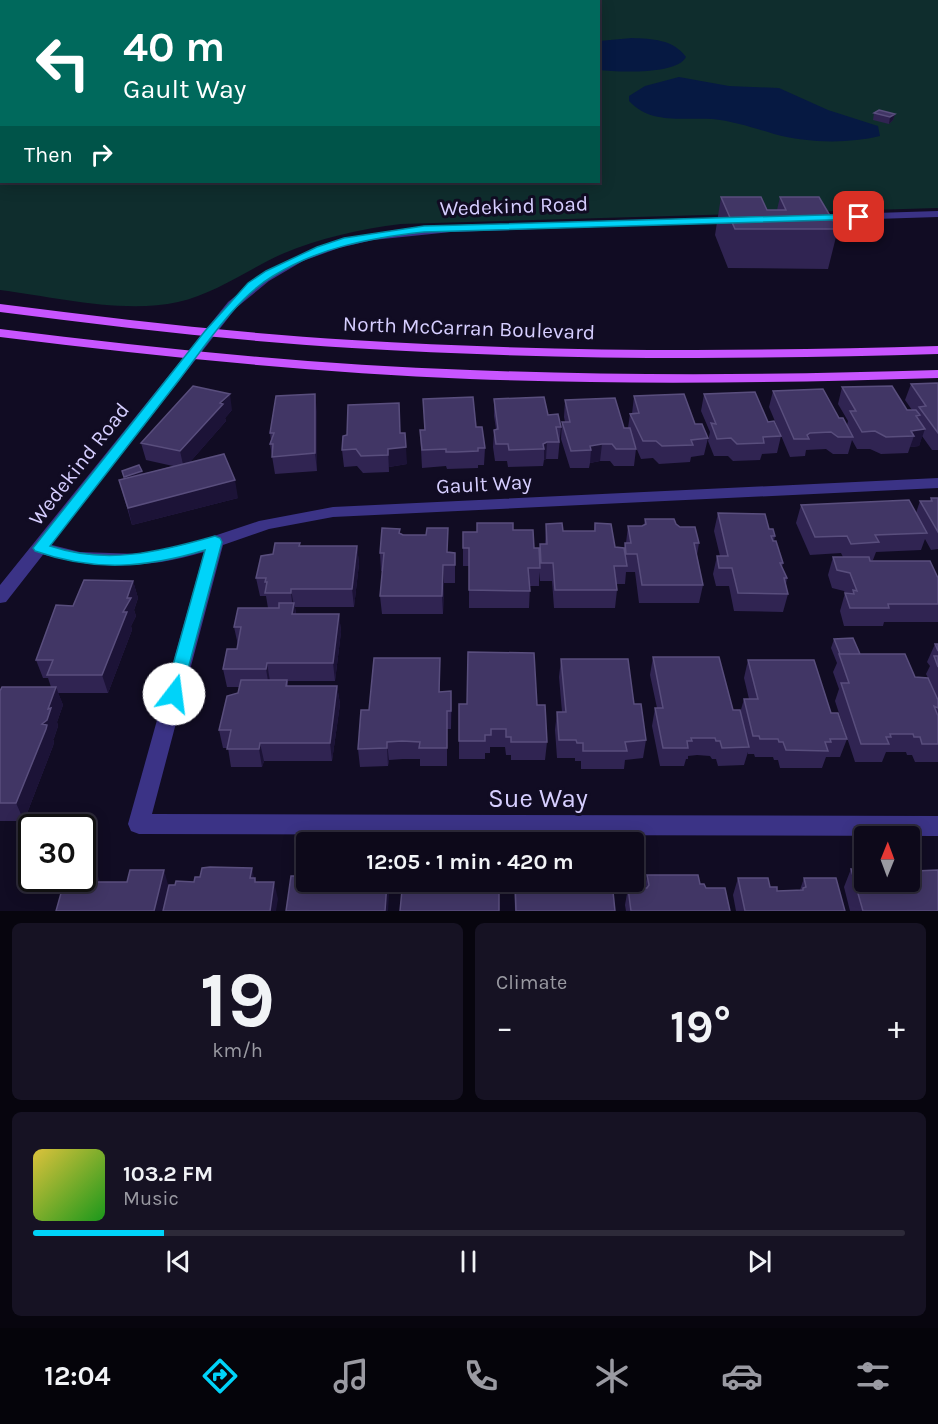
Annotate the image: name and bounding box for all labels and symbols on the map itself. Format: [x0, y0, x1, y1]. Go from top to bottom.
street label: Wedekind Road [439, 191, 589, 221]
pin [833, 191, 884, 242]
street label: North McCarran Boulevard [342, 312, 596, 344]
street label: Wedekind Road [24, 398, 134, 530]
street label: Gault Way [435, 469, 533, 498]
position arrow [142, 662, 206, 726]
street label: Sue Way [488, 783, 588, 814]
speed limit sign: 30 [18, 814, 96, 892]
north arrow [854, 826, 920, 892]

